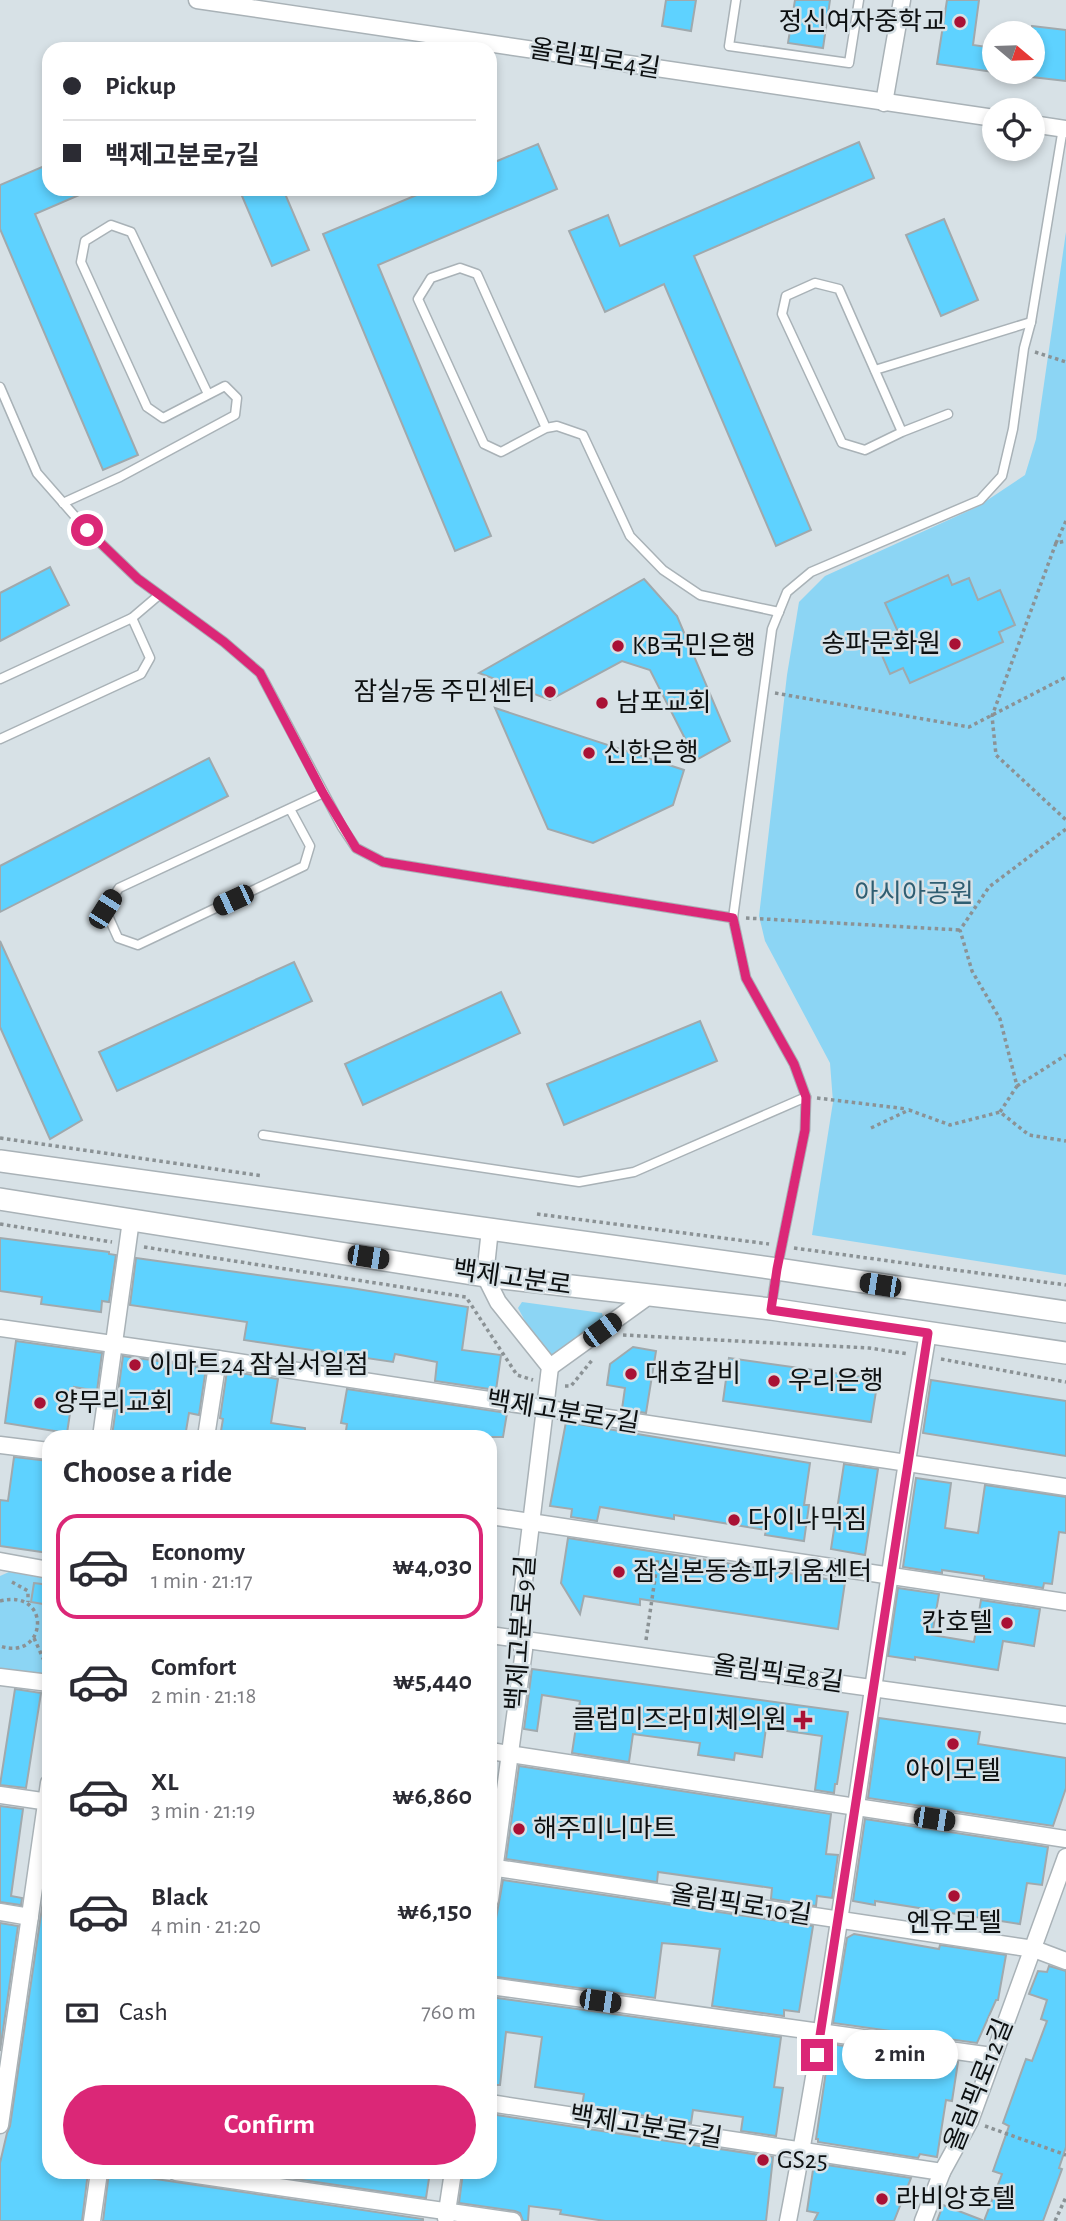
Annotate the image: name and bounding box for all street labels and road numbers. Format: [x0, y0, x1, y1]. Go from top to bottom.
street label: 올림픽로4길 [528, 35, 662, 82]
street label: 백제고분로 [451, 1256, 573, 1299]
street label: 백제고분로7길 [485, 1386, 641, 1437]
street label: 백제고분로9길 [502, 1554, 539, 1712]
street label: 올림픽로8길 [711, 1651, 845, 1696]
street label: 올림픽로10길 [669, 1880, 813, 1929]
street label: 올림픽로12길 [940, 2015, 1017, 2155]
street label: 백제고분로7길 [568, 2101, 724, 2152]

